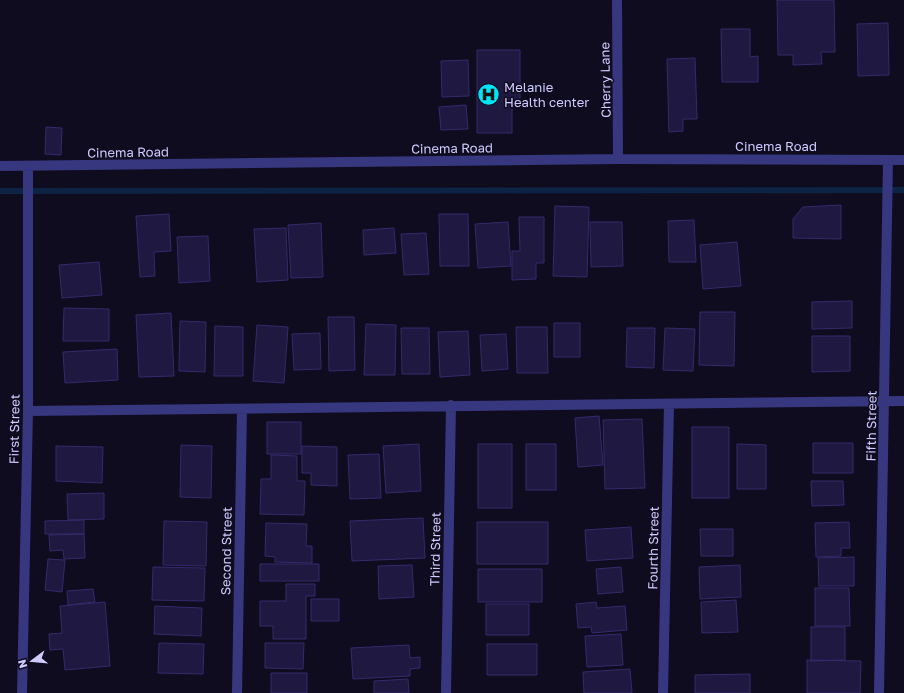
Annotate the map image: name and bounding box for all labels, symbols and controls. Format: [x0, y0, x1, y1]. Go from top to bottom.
street label: Cherry Lane [596, 42, 614, 118]
place label: Melanie Health center [504, 79, 589, 110]
hospital icon: Melanie Health center [476, 81, 502, 107]
street label: Cinema Road [735, 138, 817, 154]
street label: Cinema Road [411, 139, 493, 157]
street label: Cinema Road [87, 143, 169, 161]
street label: Fifth Street [862, 390, 880, 462]
street label: First Street [5, 394, 23, 464]
street label: Fourth Street [644, 506, 662, 590]
street label: Second Street [217, 507, 235, 595]
street label: Third Street [426, 512, 444, 586]
north arrow [12, 641, 52, 681]
text: N [15, 658, 29, 670]

